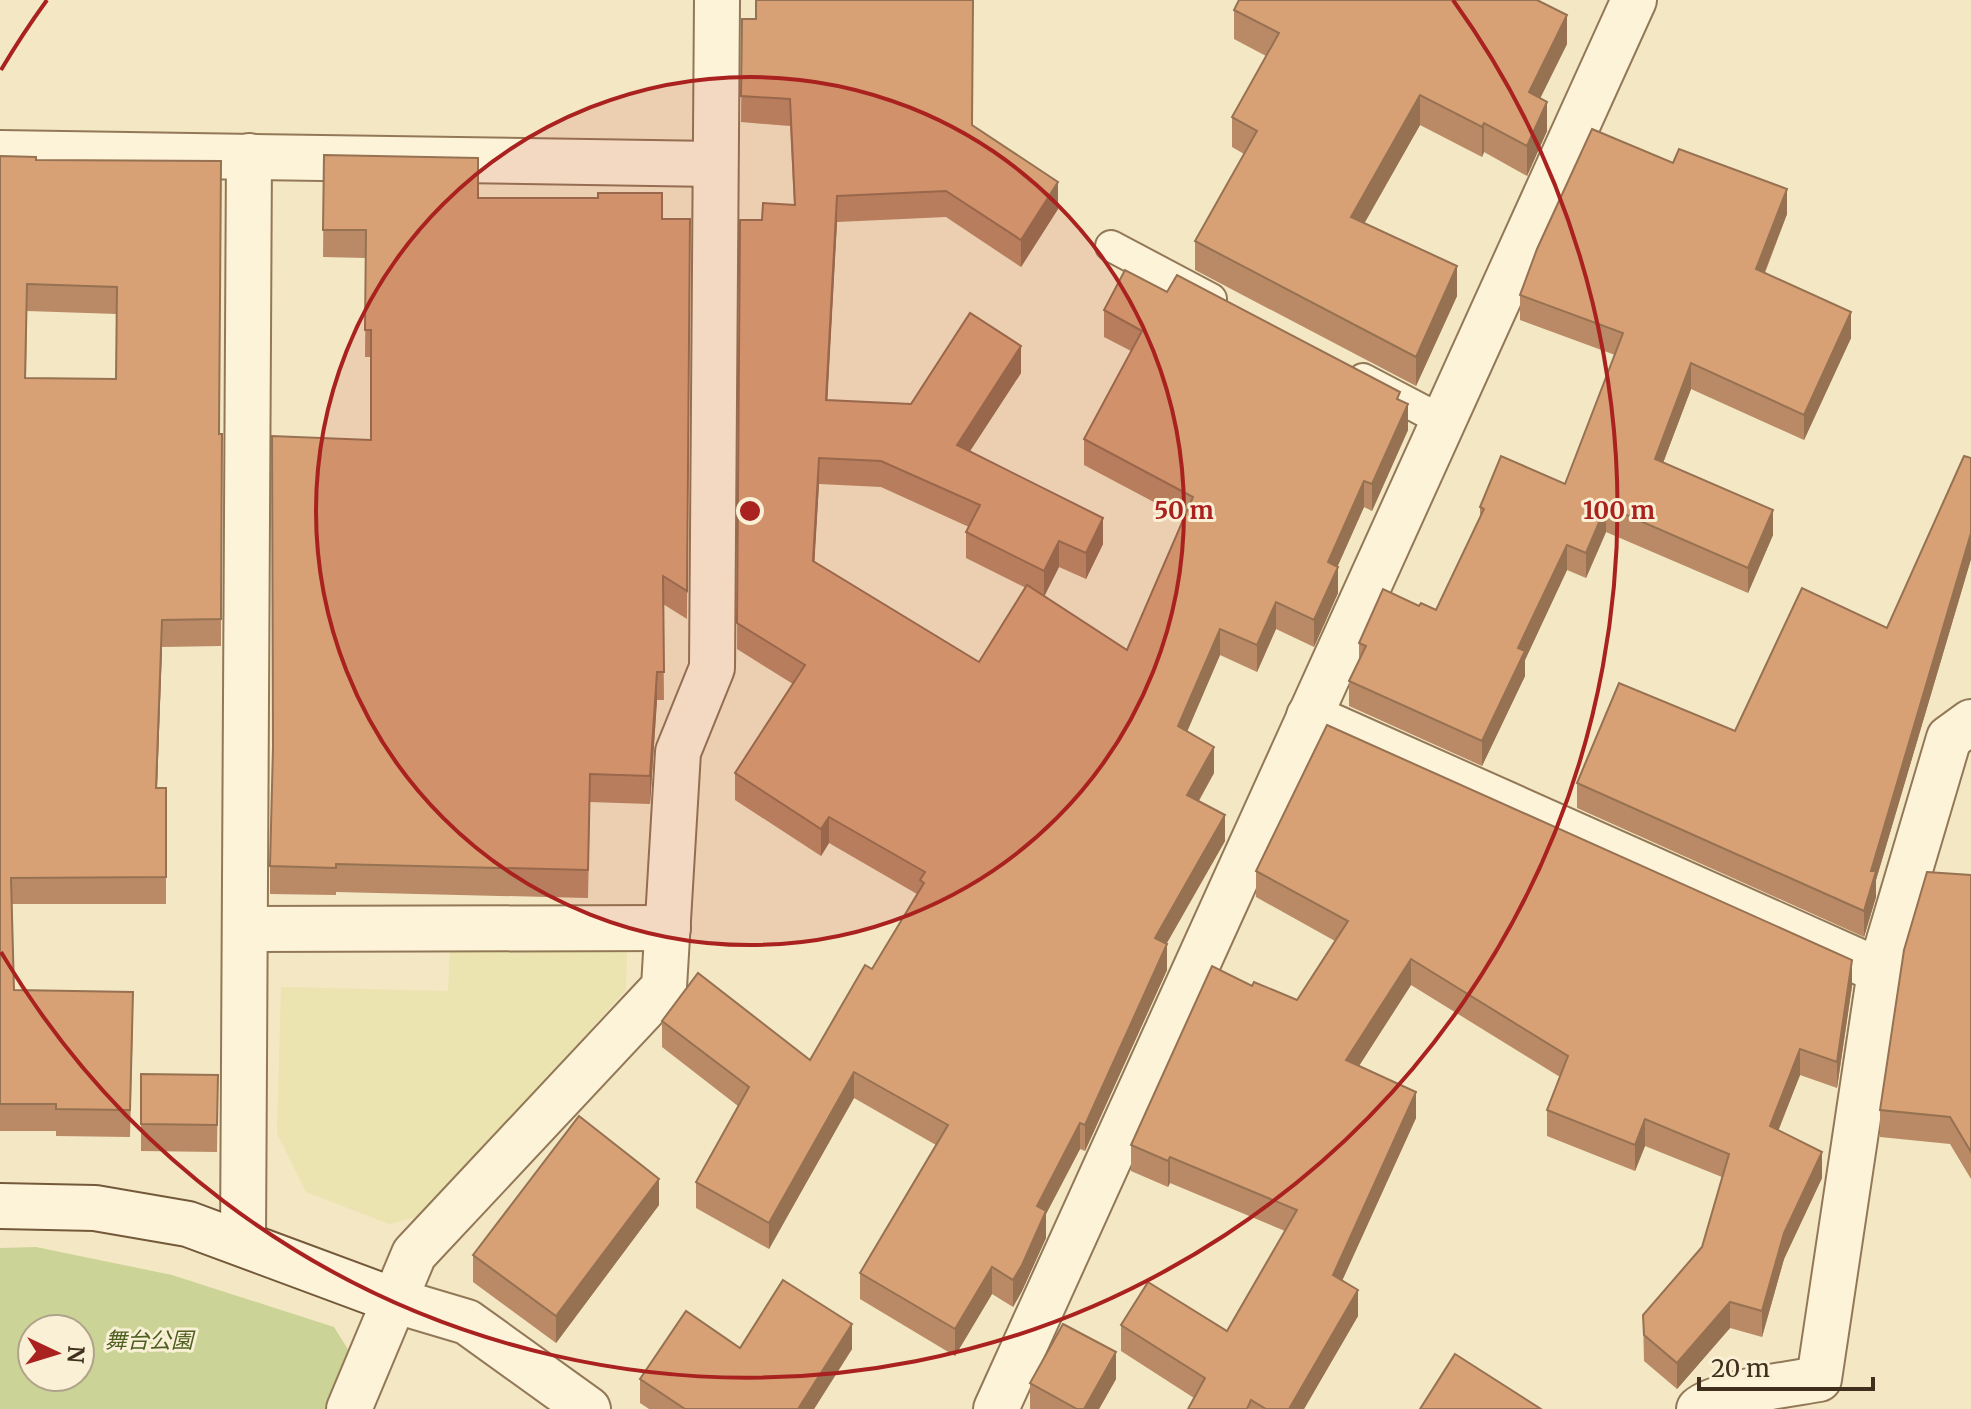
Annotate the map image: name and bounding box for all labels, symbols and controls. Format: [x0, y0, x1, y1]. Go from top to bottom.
text: 50 m [1154, 495, 1214, 526]
text: 100 m [1583, 495, 1655, 526]
centre of rings [736, 497, 764, 525]
north arrow [16, 1313, 96, 1393]
park label: 舞台公園 [105, 1326, 196, 1354]
scale bar [1699, 1341, 1873, 1391]
text: N [61, 1345, 91, 1365]
text: 20 m [1711, 1353, 1770, 1384]

